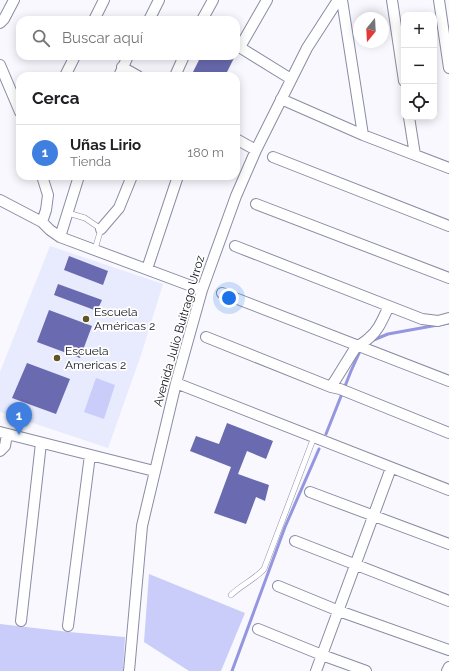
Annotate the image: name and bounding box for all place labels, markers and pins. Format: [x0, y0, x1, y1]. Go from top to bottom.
place label: Escuela Américas 2 [94, 305, 155, 333]
marker: Escuela Américas 2 [81, 314, 91, 324]
place label: Escuela Americas 2 [65, 344, 126, 372]
marker: Escuela Americas 2 [52, 353, 62, 363]
pin: 1 [6, 402, 32, 435]

